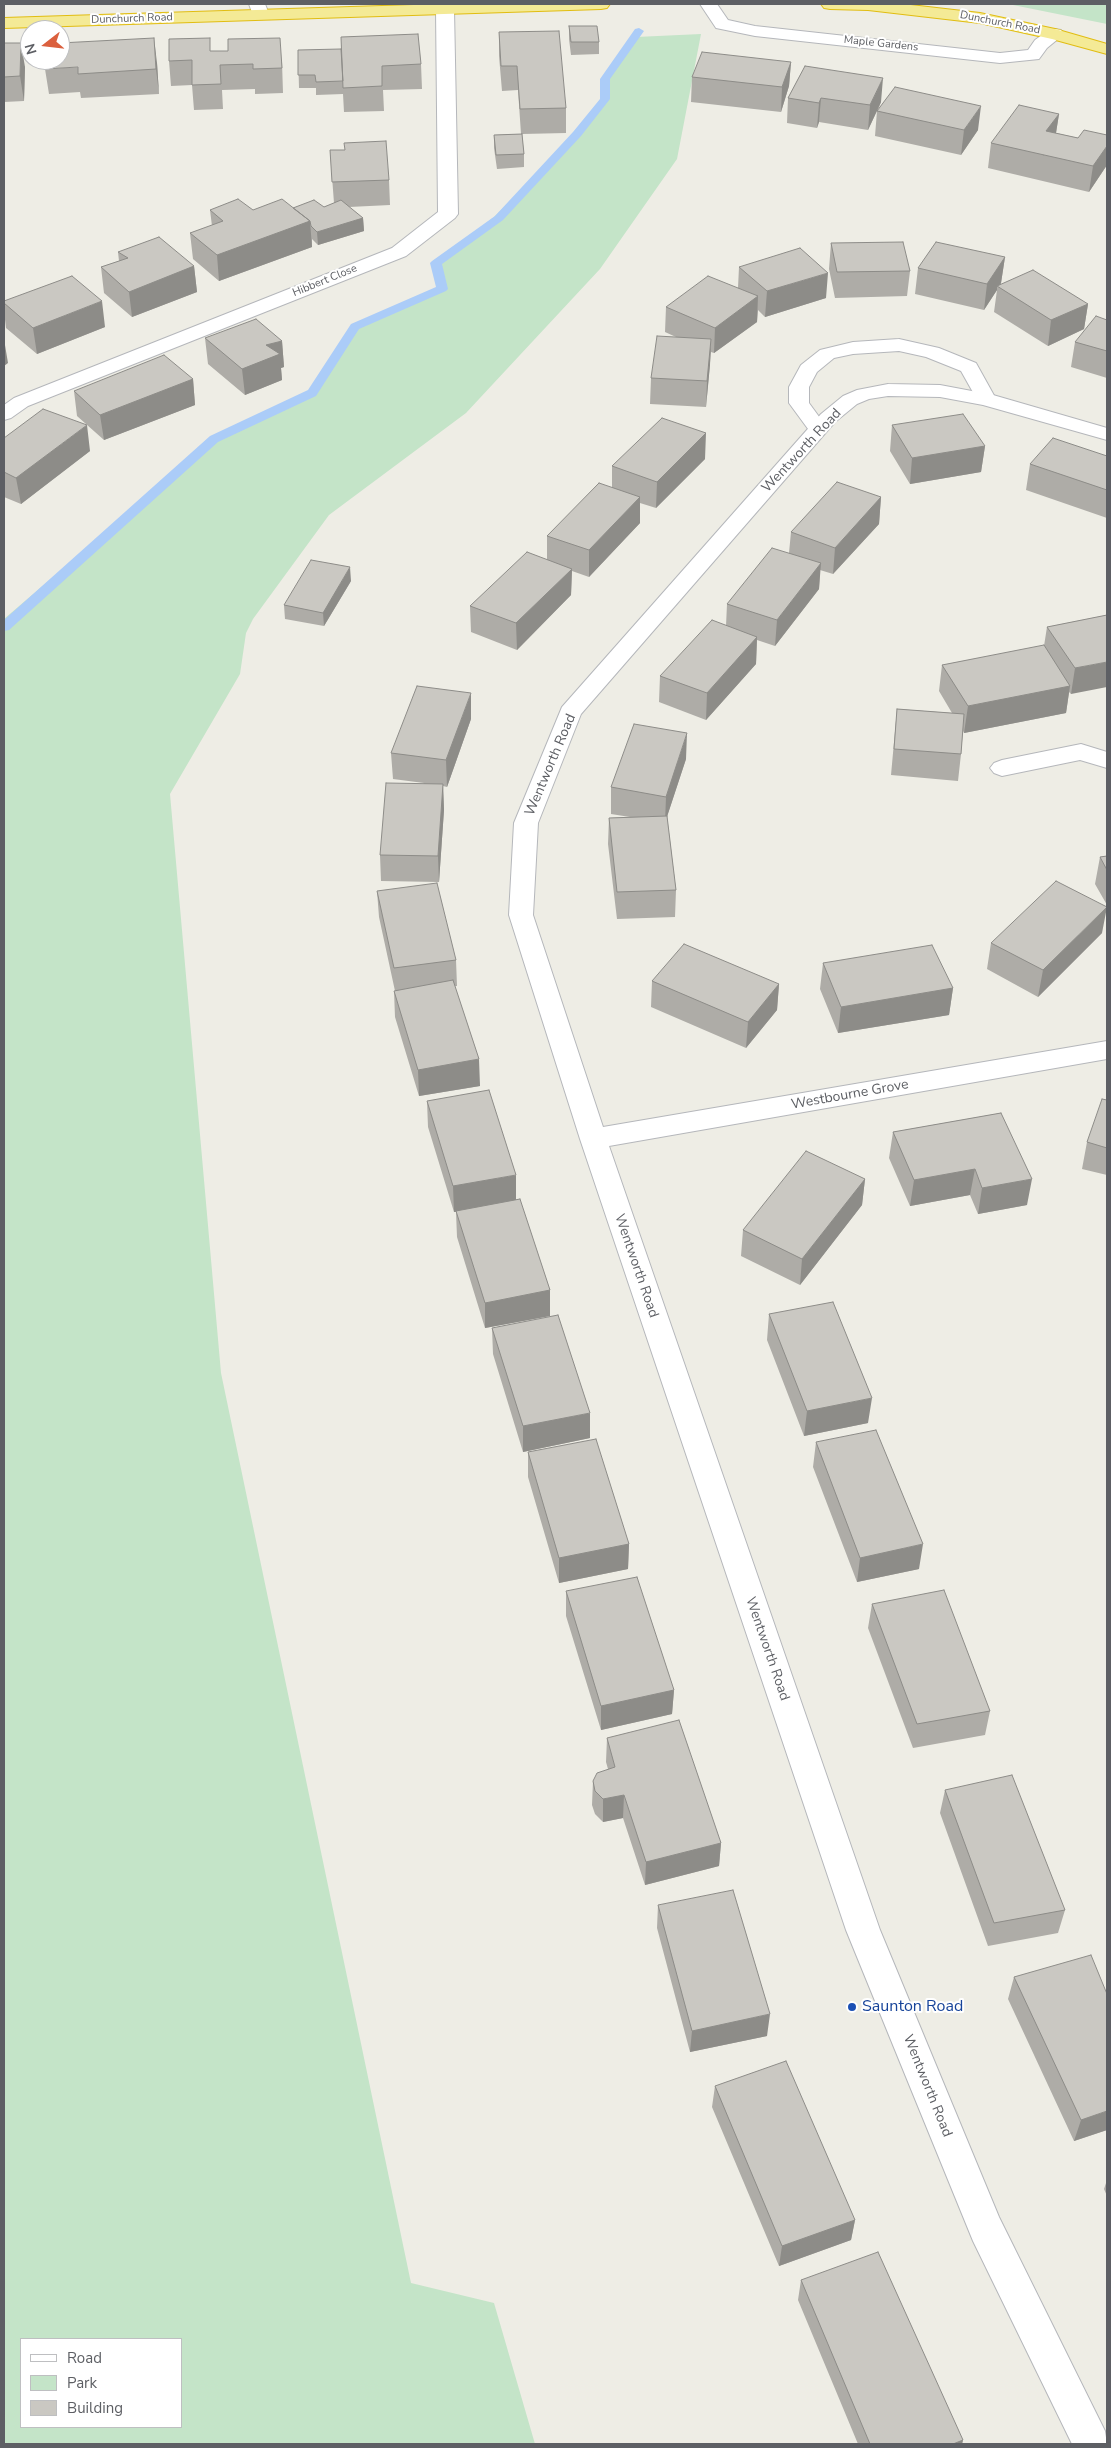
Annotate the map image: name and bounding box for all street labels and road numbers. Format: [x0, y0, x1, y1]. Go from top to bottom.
street label: Dunchurch Road [959, 9, 1041, 37]
street label: Dunchurch Road [91, 11, 173, 27]
street label: Maple Gardens [843, 34, 919, 54]
street label: Hibbert Close [291, 262, 359, 300]
street label: Wentworth Road [759, 405, 845, 497]
street label: Wentworth Road [522, 712, 580, 818]
street label: Westbourne Grove [790, 1076, 910, 1114]
street label: Wentworth Road [610, 1212, 662, 1320]
street label: Wentworth Road [741, 1595, 793, 1703]
street label: Wentworth Road [899, 2032, 955, 2140]

